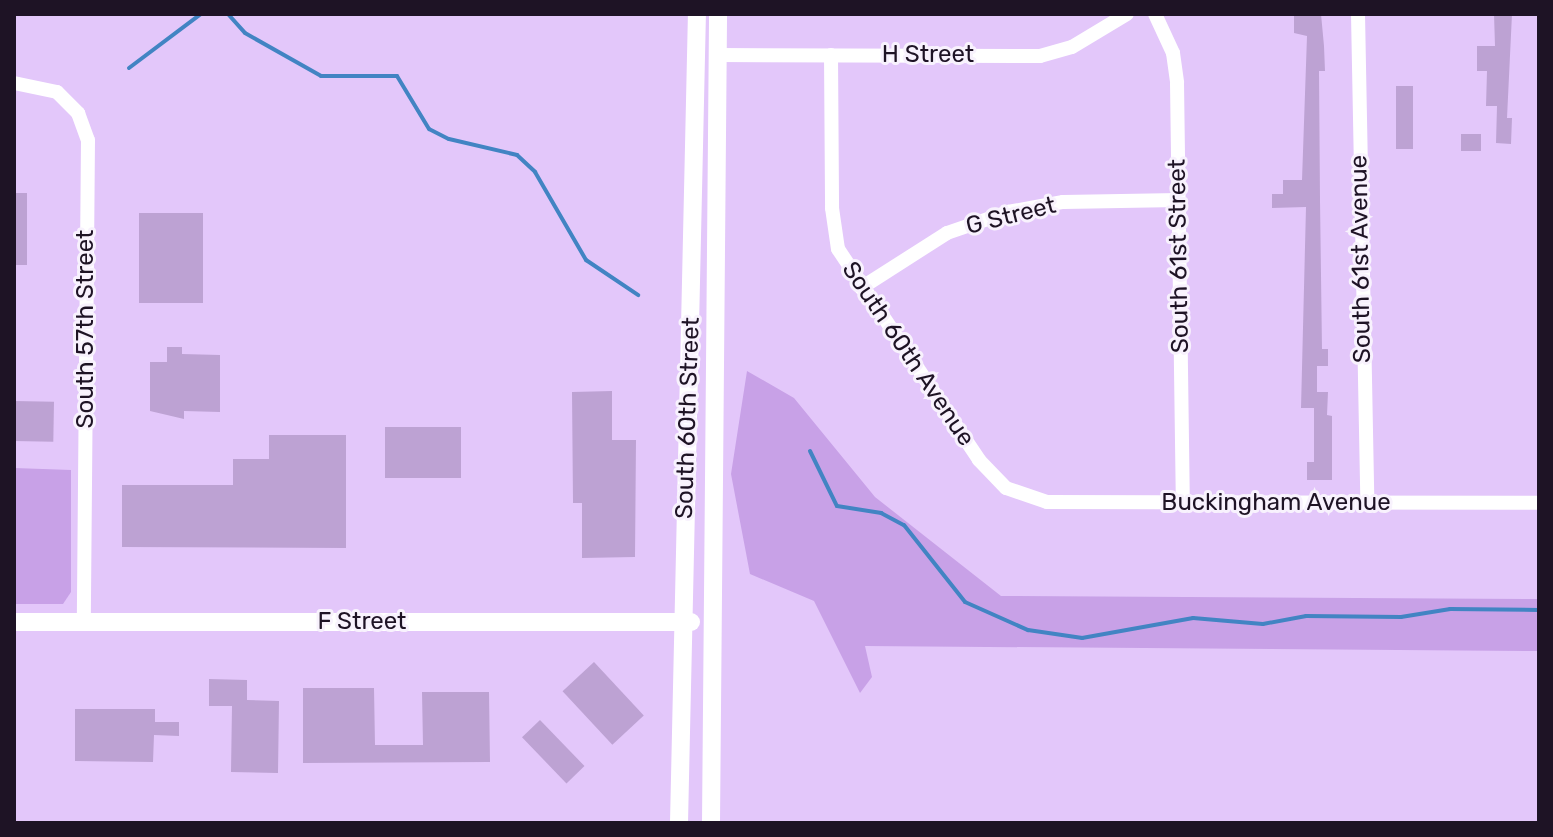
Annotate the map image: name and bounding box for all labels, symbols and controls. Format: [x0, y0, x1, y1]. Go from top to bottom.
street label: H Street [882, 41, 974, 69]
street label: South 61st Avenue [1345, 154, 1377, 364]
street label: South 61st Street [1163, 159, 1195, 353]
street label: G Street [963, 191, 1059, 241]
street label: South 57th Street [72, 230, 100, 428]
street label: South 60th Avenue [835, 256, 981, 452]
street label: South 60th Street [670, 317, 706, 519]
street label: Buckingham Avenue [1161, 489, 1391, 517]
street label: F Street [317, 608, 407, 636]

